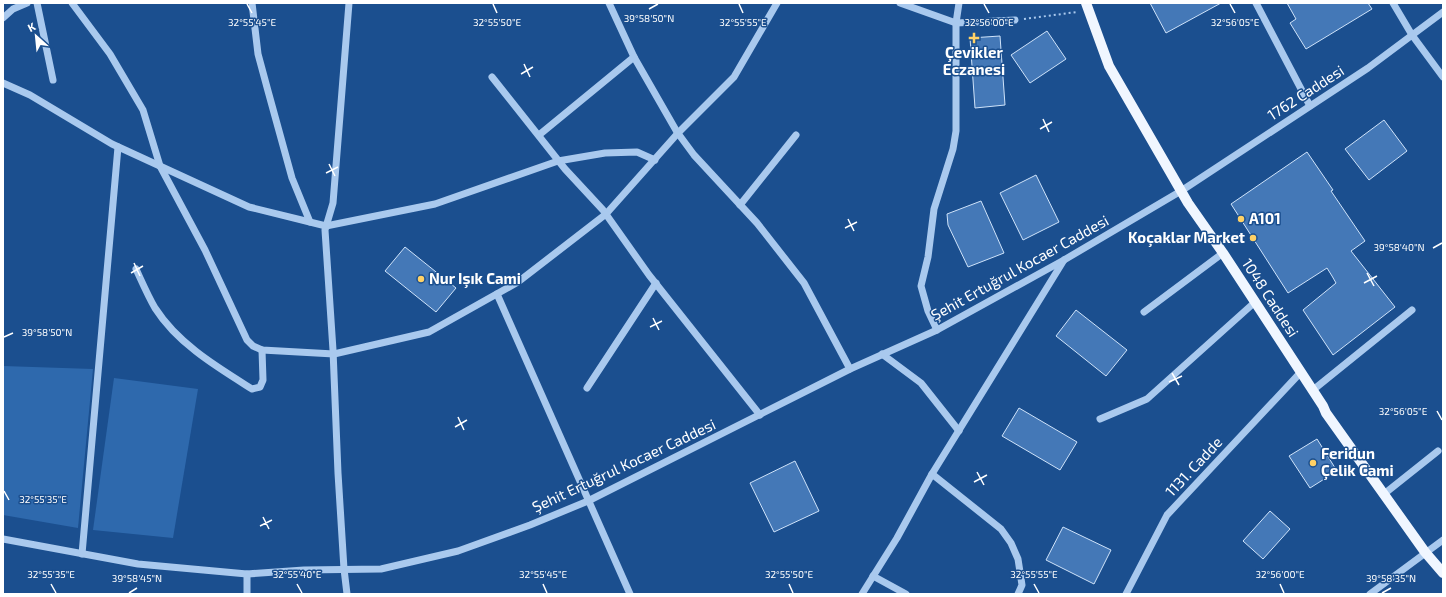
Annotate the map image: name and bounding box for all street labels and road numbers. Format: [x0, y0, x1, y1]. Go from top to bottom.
street label: 1762 Caddesi [1264, 61, 1347, 124]
street label: Şehit Ertuğrul Kocaer Caddesi [928, 211, 1112, 324]
street label: 1048 Caddesi [1239, 255, 1303, 340]
street label: Şehit Ertuğrul Kocaer Caddesi [529, 415, 719, 516]
street label: 1131. Cadde [1161, 433, 1225, 500]

